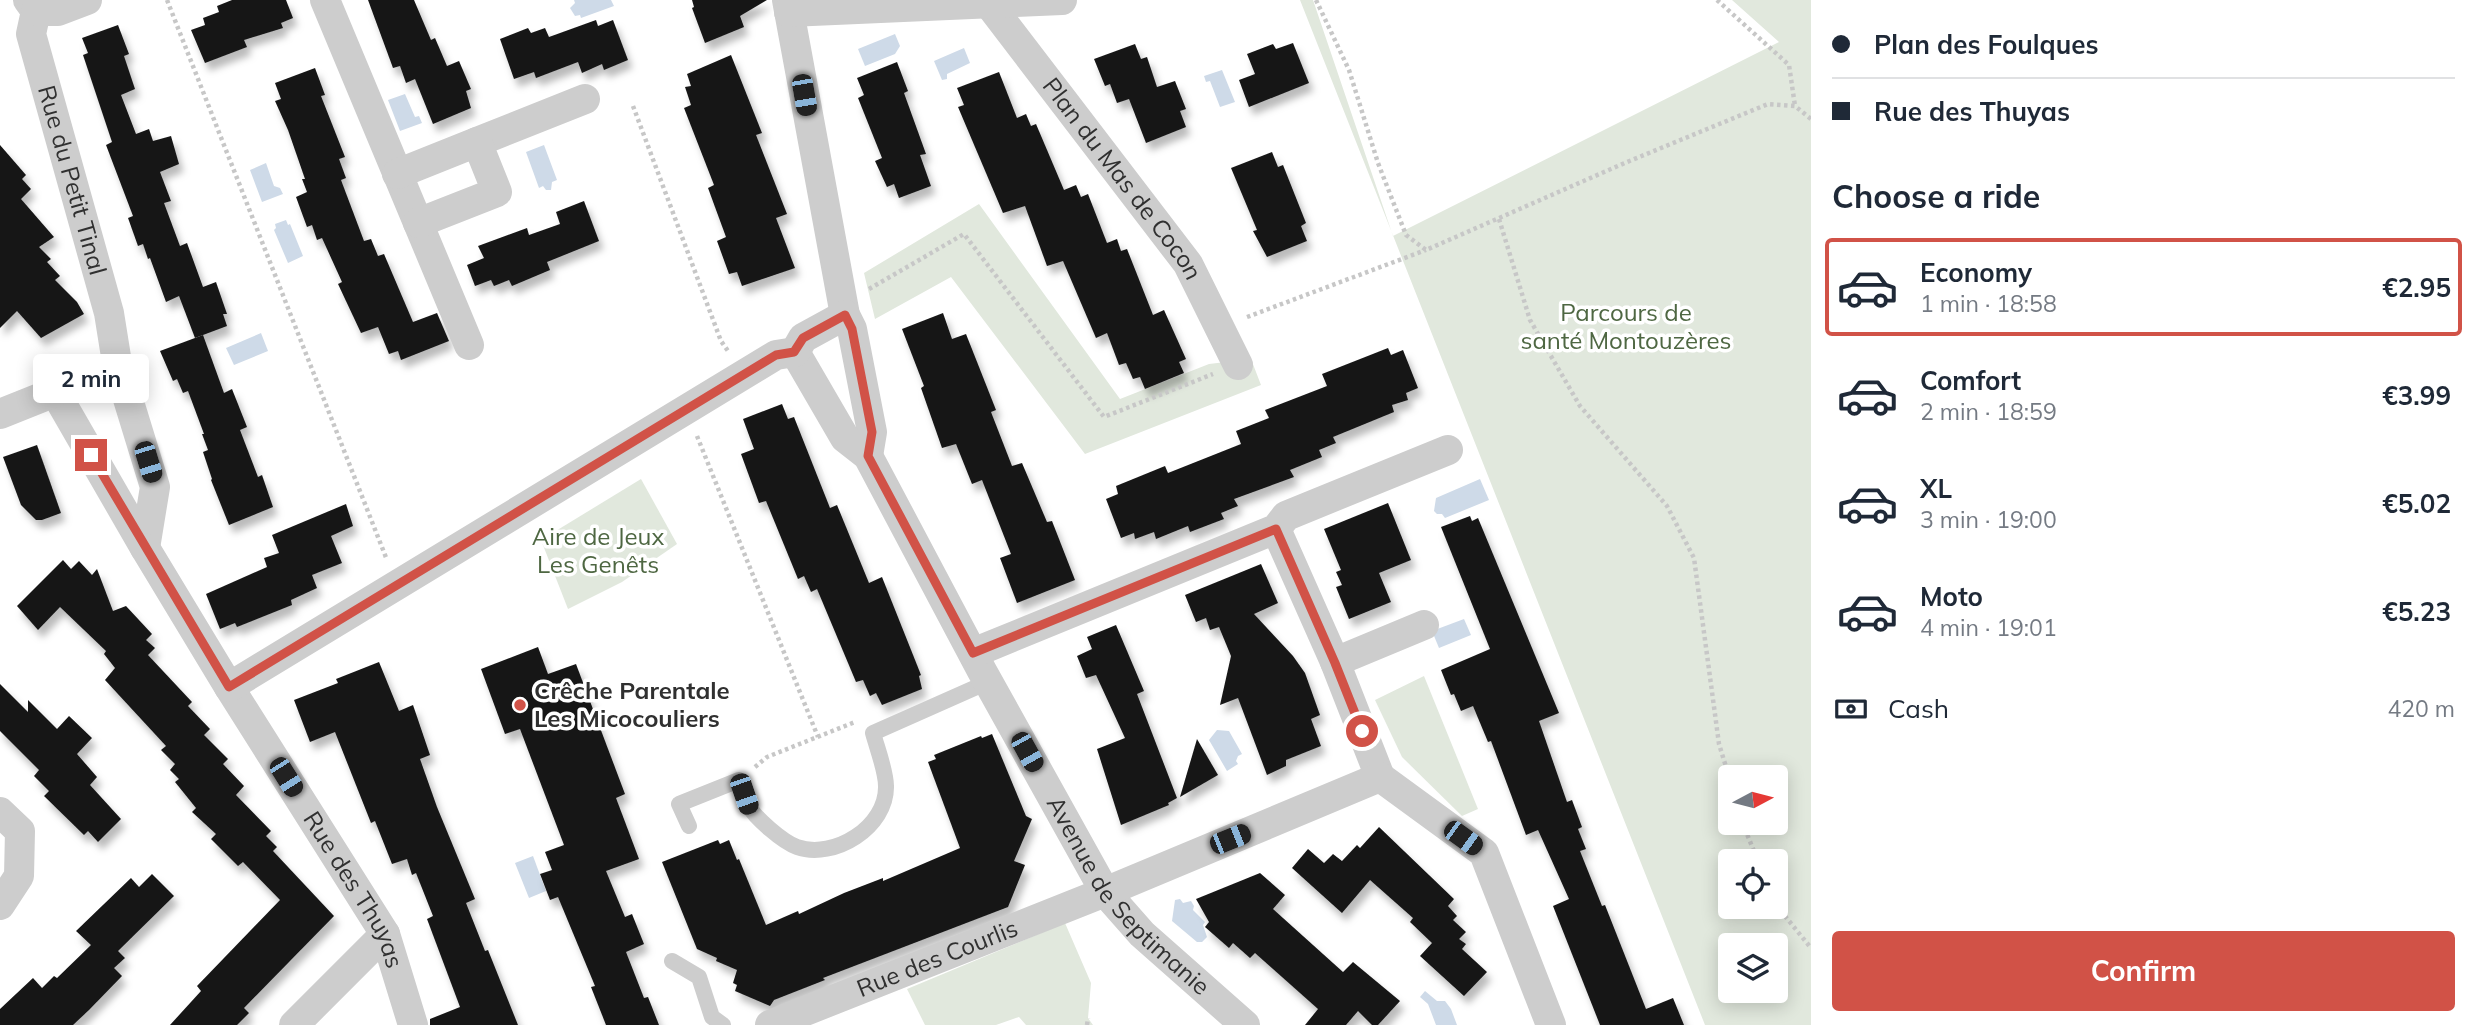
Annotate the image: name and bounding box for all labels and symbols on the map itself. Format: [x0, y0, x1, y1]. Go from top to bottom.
street label: Plan du Mas de Cocon [1037, 71, 1209, 284]
car [791, 72, 818, 118]
street label: Rue du Petit Tinal [32, 82, 114, 278]
park label: Parcours de santé Montouzères [1521, 297, 1731, 355]
callout: 2 min [33, 354, 149, 402]
route end [75, 439, 107, 471]
car [132, 439, 165, 485]
park label: Aire de Jeux Les Genêts [532, 521, 664, 579]
place label: Crêche Parentale Les Micocouliers [534, 675, 730, 733]
marker: Crêche Parentale Les Micocouliers [512, 697, 528, 713]
route start [1346, 715, 1378, 747]
car [1008, 729, 1047, 775]
car [266, 754, 307, 800]
north arrow [1718, 765, 1788, 835]
car [728, 771, 761, 817]
street label: Avenue de Septimanie [1041, 791, 1217, 1001]
street label: Rue des Thuyas [297, 805, 411, 971]
car [1440, 817, 1487, 859]
car [1207, 821, 1254, 857]
street label: Rue des Courlis [852, 912, 1022, 1003]

